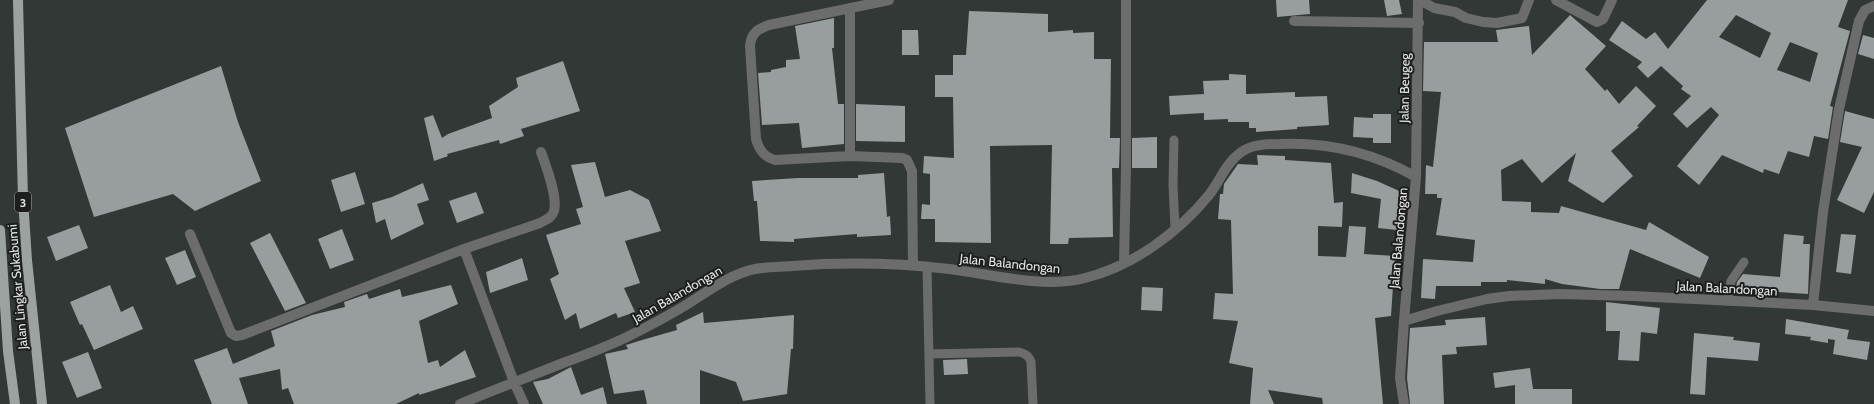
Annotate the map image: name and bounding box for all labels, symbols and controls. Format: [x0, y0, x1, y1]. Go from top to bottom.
street label: Jalan Beugeg [1395, 52, 1413, 124]
street label: Jalan Balandongan [1386, 187, 1410, 290]
road number: 3 [15, 192, 31, 212]
street label: Jalan Lingkar Sukabumi [4, 224, 31, 351]
street label: Jalan Balandongan [958, 250, 1061, 276]
street label: Jalan Balandongan [628, 262, 725, 327]
street label: Jalan Balandongan [1675, 277, 1778, 299]

